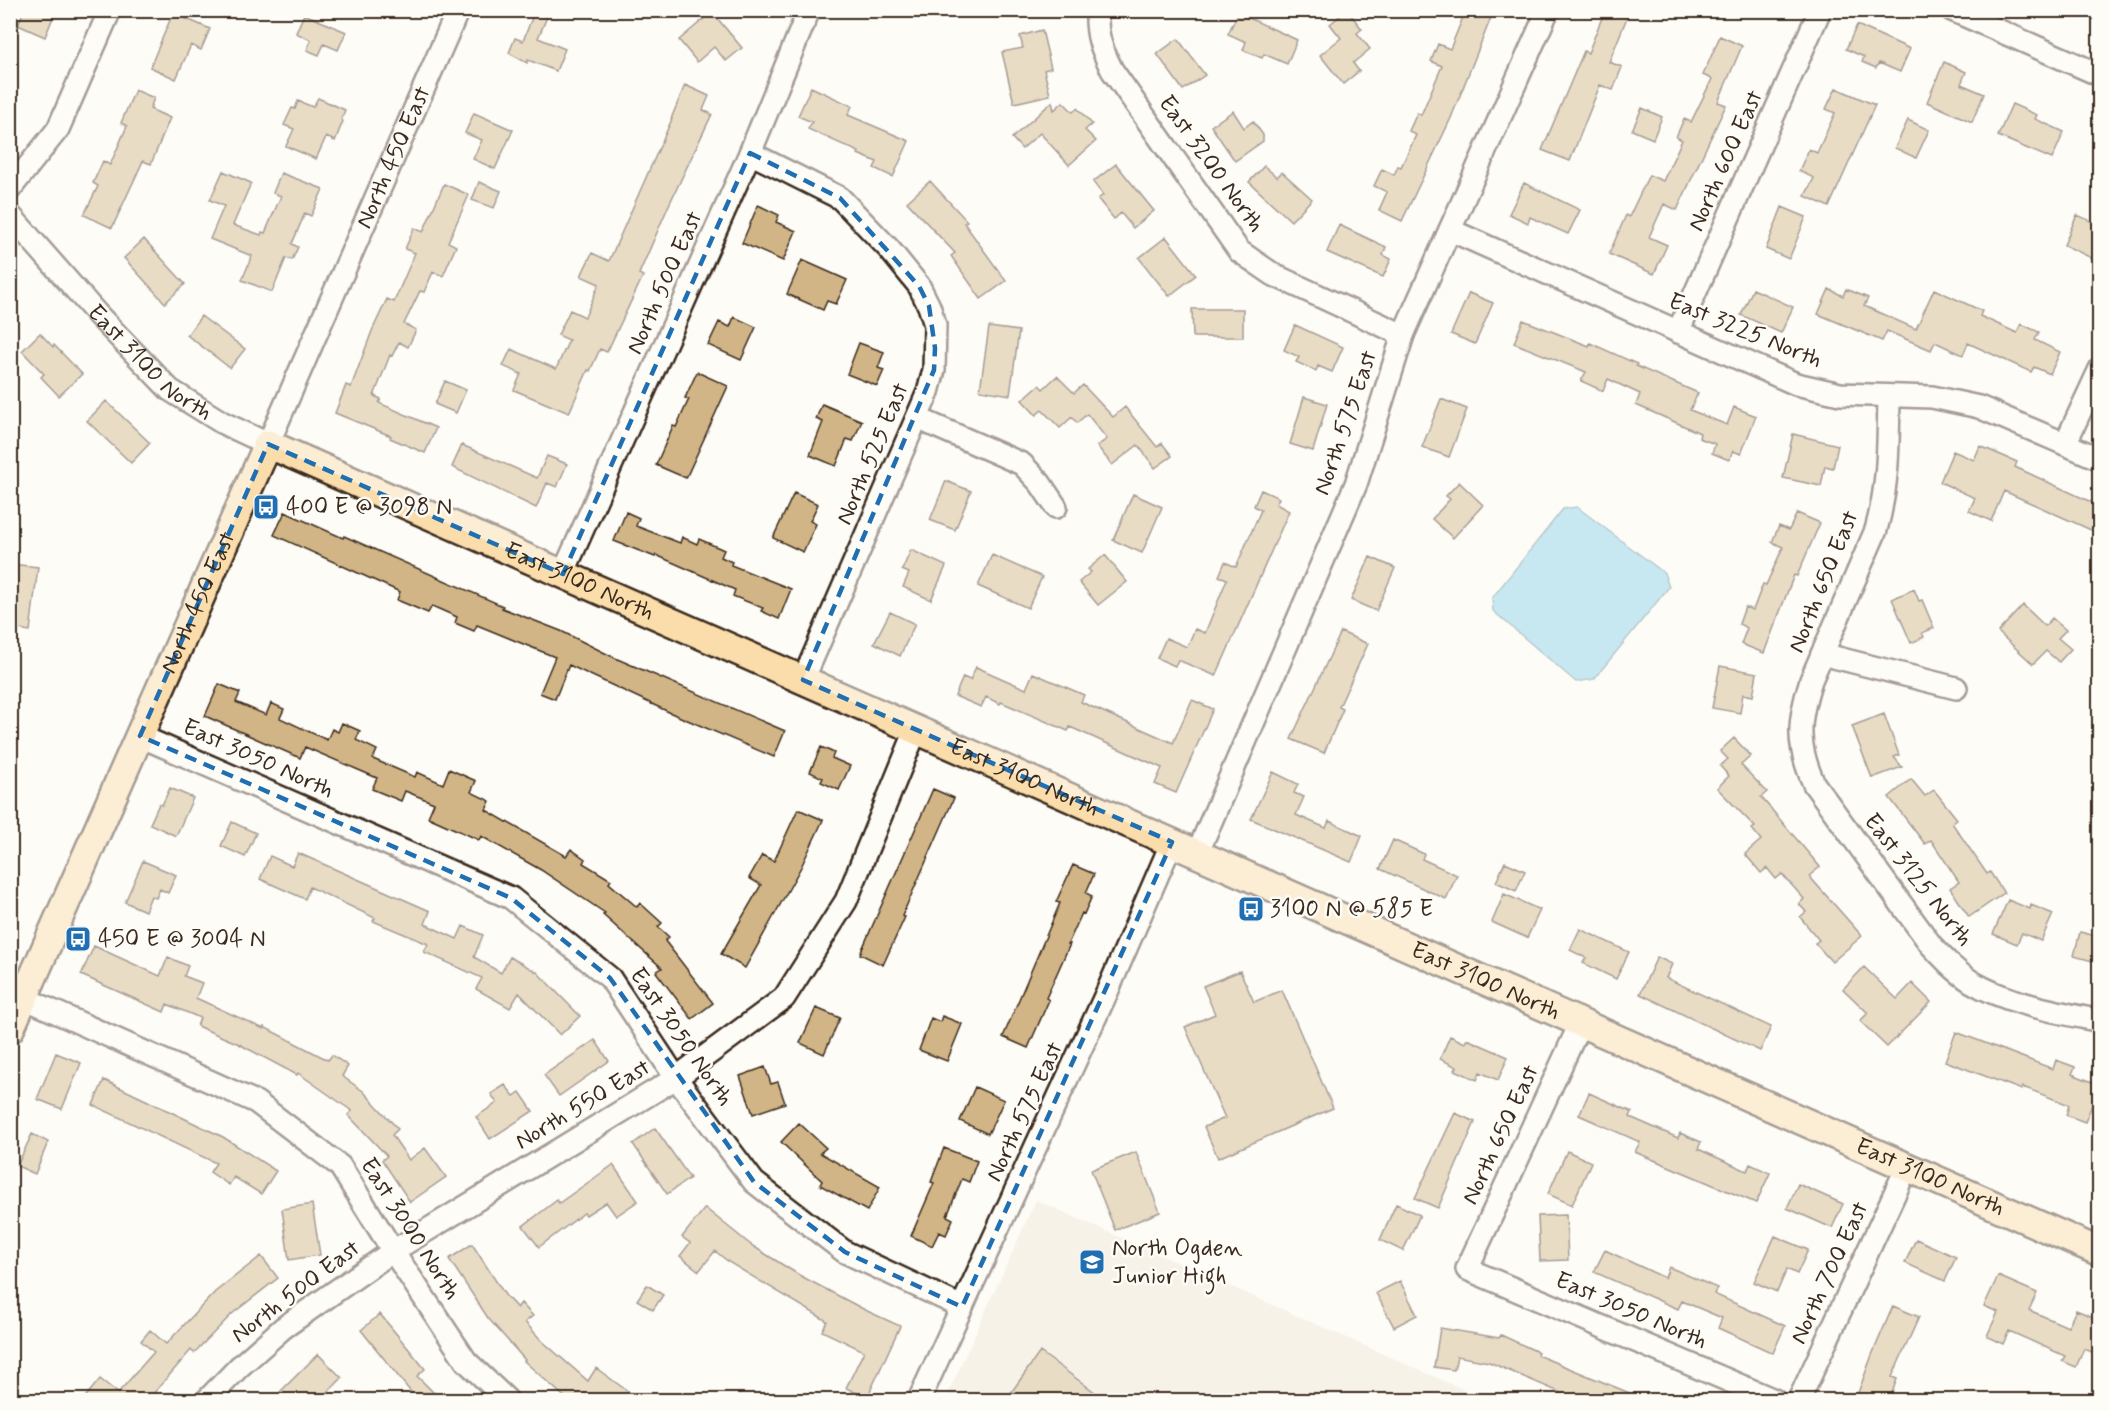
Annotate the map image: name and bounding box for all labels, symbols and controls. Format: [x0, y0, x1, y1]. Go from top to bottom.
street label: North 450 East [349, 81, 438, 233]
street label: North 600 East [1681, 85, 1771, 236]
street label: East 3200 North [1151, 89, 1271, 239]
street label: North 500 East [620, 206, 711, 359]
street label: East 3225 North [1664, 286, 1826, 376]
street label: East 3100 North [80, 298, 218, 428]
street label: North 575 East [1307, 346, 1385, 499]
street label: North 525 East [829, 378, 917, 530]
bus stop icon: 400 E @ 3098 N [251, 492, 281, 522]
place label: 400 E @ 3098 N [286, 492, 452, 523]
street label: North 650 East [1781, 506, 1867, 658]
street label: North 450 East [153, 526, 243, 679]
street label: East 3100 North [500, 535, 659, 628]
street label: East 3050 North [178, 712, 338, 806]
street label: East 3100 North [945, 731, 1104, 824]
street label: East 3125 North [1856, 807, 1980, 953]
bus stop icon: 3100 N @ 585 E [1236, 894, 1266, 924]
place label: 3100 N @ 585 E [1270, 894, 1433, 925]
bus stop icon: 450 E @ 3004 N [63, 924, 93, 954]
place label: 450 E @ 3004 N [98, 924, 266, 955]
street label: East 3100 North [1406, 934, 1565, 1027]
street label: East 3050 North [622, 962, 740, 1112]
street label: North 575 East [979, 1037, 1071, 1187]
street label: North 550 East [510, 1052, 657, 1158]
street label: North 650 East [1455, 1060, 1547, 1210]
street label: East 3100 North [1851, 1131, 2010, 1224]
street label: East 3000 North [353, 1152, 467, 1306]
street label: North 700 East [1783, 1196, 1877, 1349]
street label: North 500 East [225, 1233, 367, 1351]
place label: North Ogden Junior High [1112, 1233, 1243, 1295]
school or university icon: North Ogden Junior High [1077, 1247, 1107, 1277]
street label: East 3050 North [1550, 1265, 1712, 1357]

